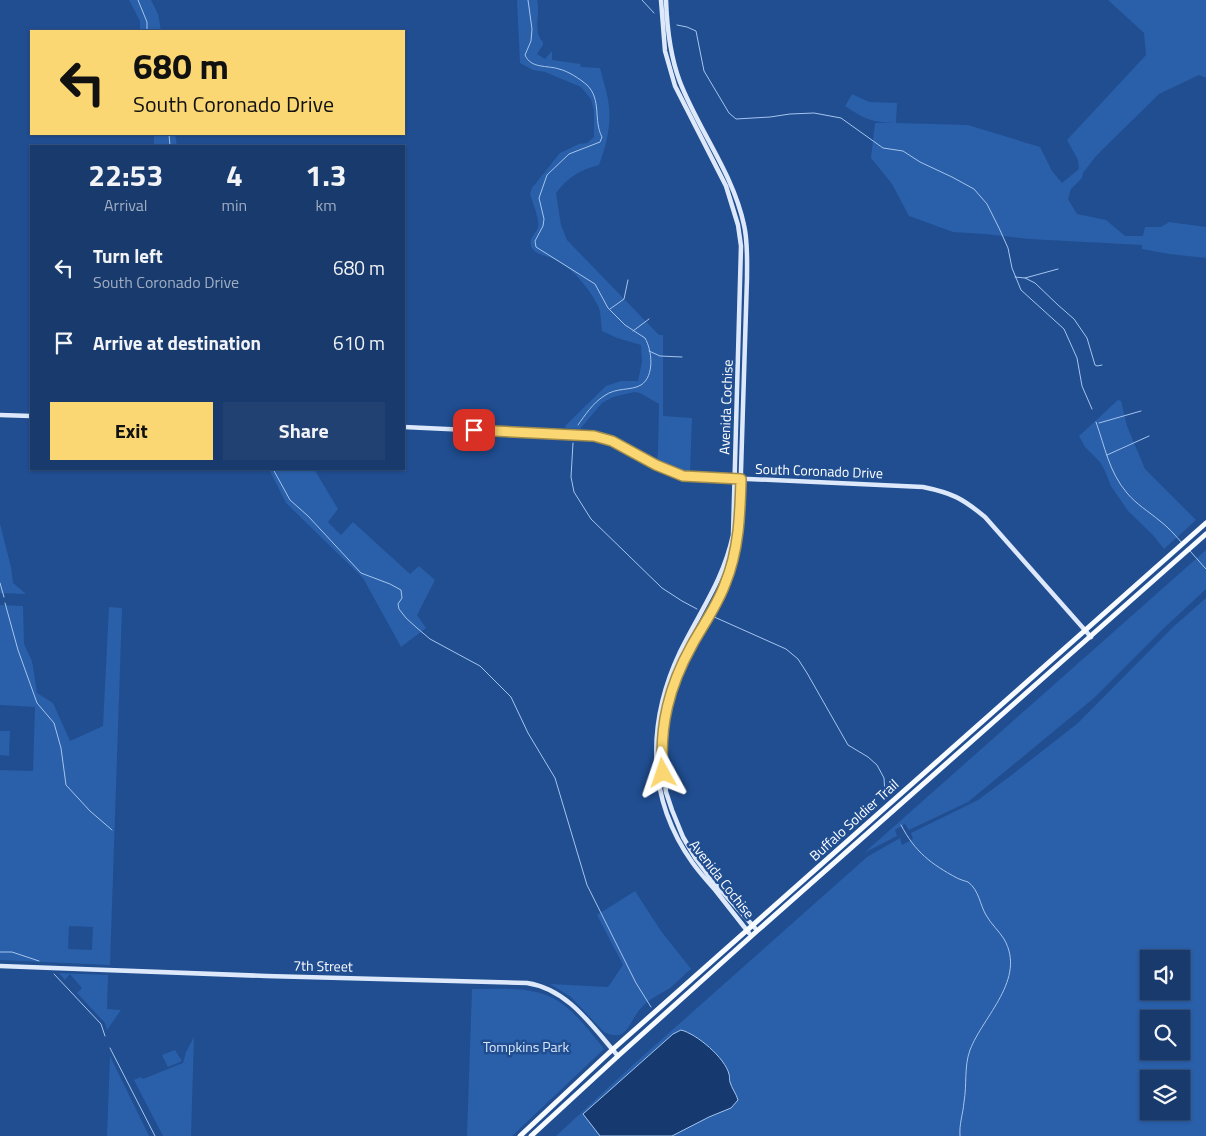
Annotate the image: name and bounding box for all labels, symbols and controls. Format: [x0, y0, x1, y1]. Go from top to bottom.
text: 680 m [133, 39, 229, 93]
icon: left [50, 50, 115, 115]
text: South Coronado Drive [133, 87, 334, 121]
text: 22:53 [88, 152, 163, 198]
text: 4 [226, 152, 243, 198]
text: 1.3 [305, 152, 347, 198]
text: Arrival [104, 193, 147, 217]
text: min [222, 193, 247, 217]
text: km [315, 193, 337, 217]
text: Turn left [93, 241, 163, 270]
text: 680 m [333, 253, 385, 282]
icon: left [50, 254, 78, 282]
text: South Coronado Drive [93, 270, 239, 294]
text: Arrive at destination [93, 328, 261, 357]
text: 610 m [333, 328, 385, 357]
icon: arrive [50, 329, 78, 357]
street label: Avenida Cochise [713, 359, 738, 455]
button: Exit [50, 402, 213, 460]
button: Share [223, 402, 385, 460]
pin [453, 409, 495, 451]
icon: arrive [460, 416, 488, 444]
street label: South Coronado Drive [755, 458, 883, 483]
position arrow [636, 746, 688, 798]
street label: Buffalo Soldier Trail [804, 774, 903, 866]
street label: Avenida Cochise [685, 835, 760, 923]
map controls [1140, 950, 1190, 1120]
button: sound [1140, 950, 1190, 1000]
street label: 7th Street [293, 954, 353, 977]
button: search [1140, 1010, 1190, 1060]
park label: Tompkins Park [483, 1036, 569, 1057]
button: layers [1140, 1070, 1190, 1120]

